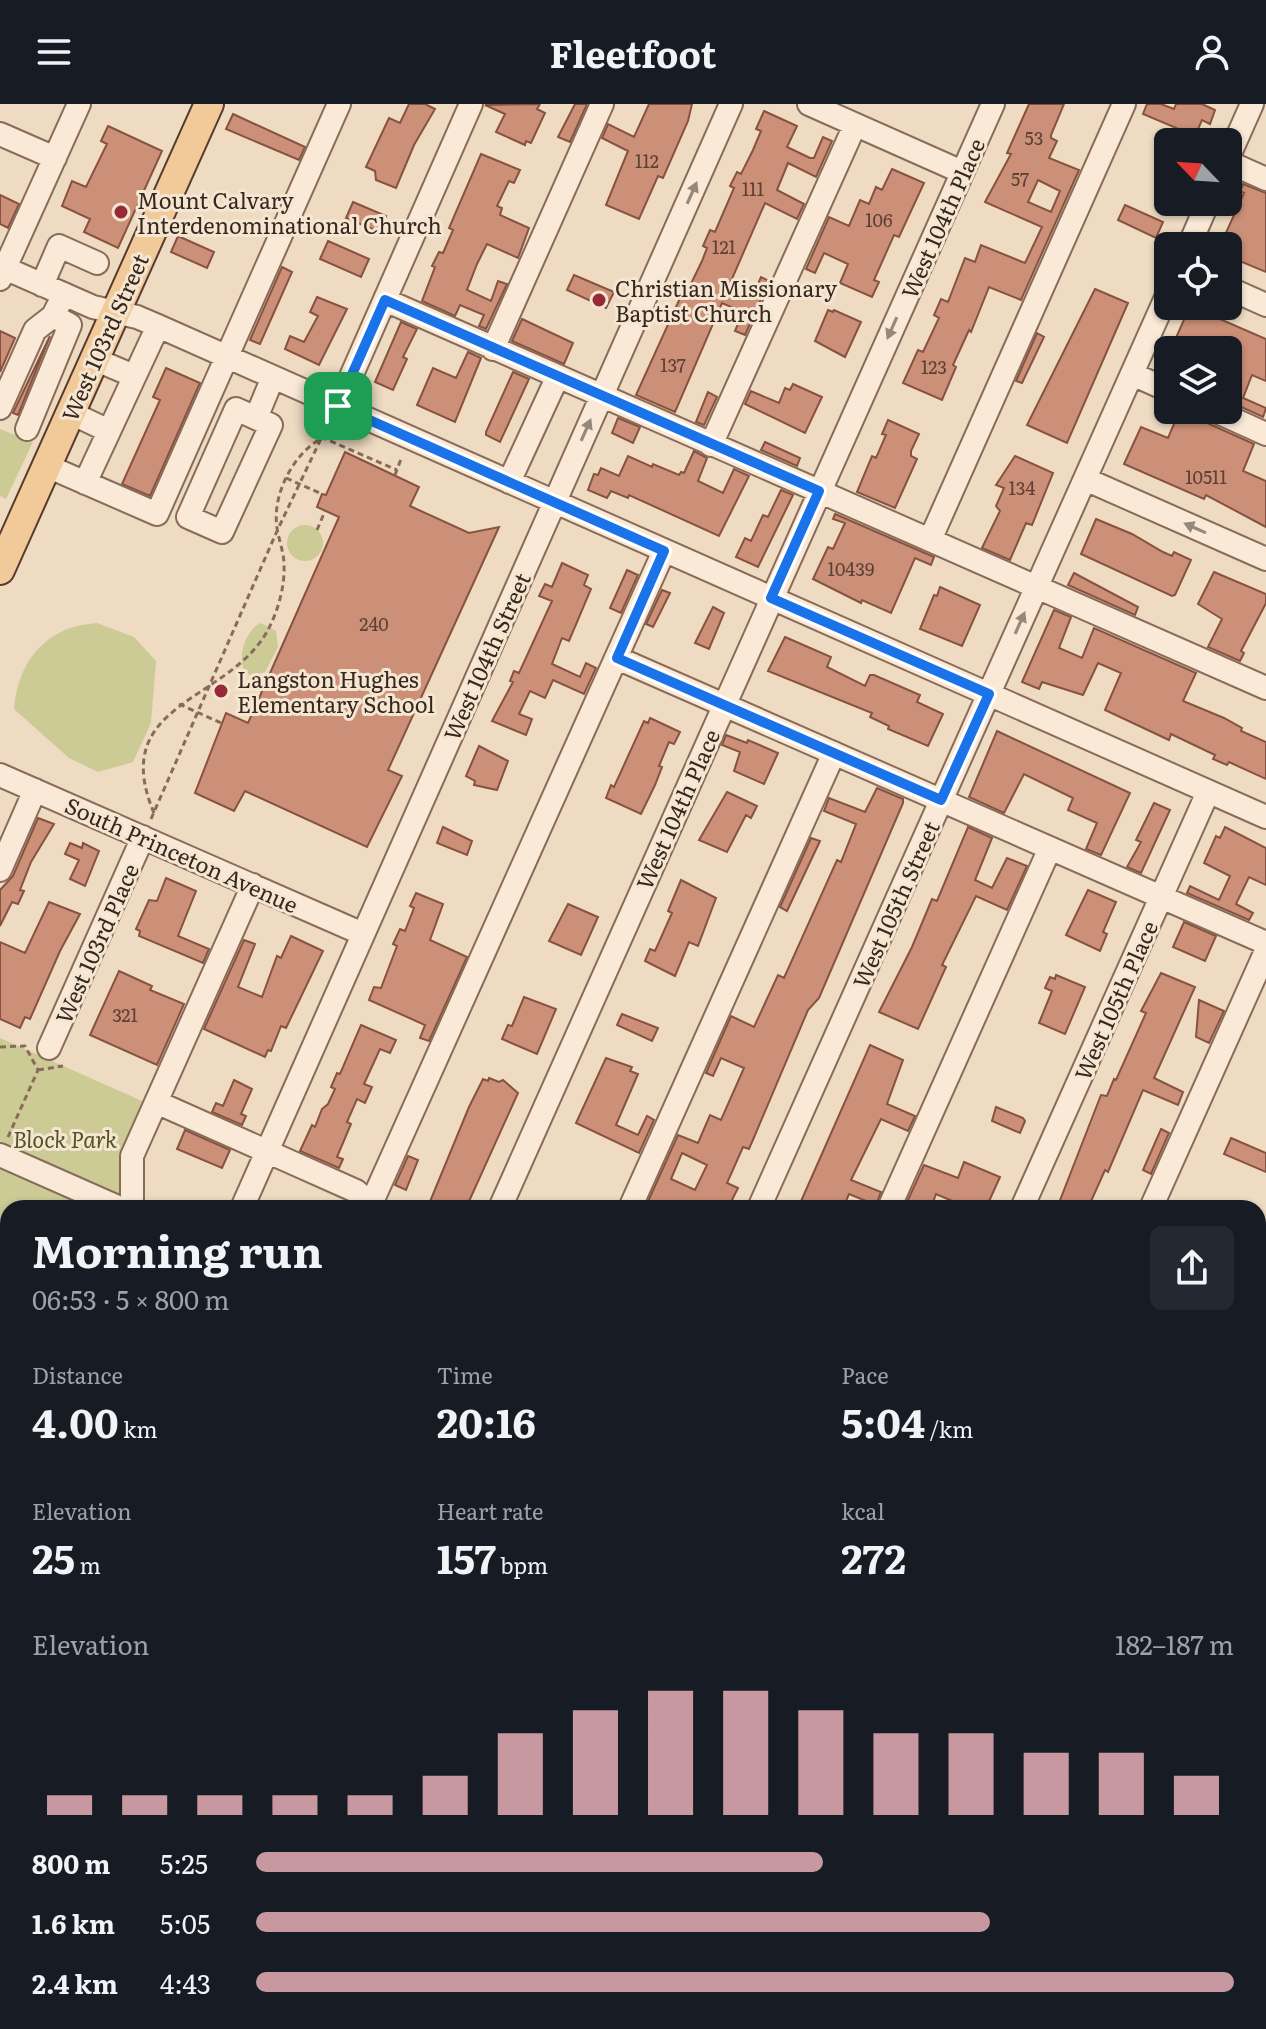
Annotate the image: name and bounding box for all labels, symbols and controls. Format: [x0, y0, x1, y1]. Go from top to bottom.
text: Fleetfoot [550, 26, 716, 79]
icon: menu [32, 30, 76, 74]
icon: person [1190, 30, 1234, 74]
house number: 53 [1025, 124, 1043, 151]
north arrow [1154, 128, 1242, 216]
map controls [1154, 128, 1242, 424]
street label: West 104th Place [892, 133, 992, 303]
house number: 112 [635, 147, 659, 174]
house number: 57 [1011, 165, 1029, 192]
house number: 111 [742, 175, 764, 202]
one-way arrow [685, 181, 698, 205]
place label: Mount Calvary Interdenominational Church [137, 183, 442, 241]
marker: Mount Calvary Interdenominational Church [112, 203, 130, 221]
house number: 106 [865, 206, 893, 233]
button: locate [1154, 232, 1242, 320]
house number: 121 [712, 233, 736, 260]
street label: West 103rd Street [52, 248, 156, 426]
place label: Christian Missionary Baptist Church [615, 271, 837, 329]
marker: Christian Missionary Baptist Church [590, 291, 608, 309]
one-way arrow [886, 317, 899, 340]
button: layers [1154, 336, 1242, 424]
house number: 137 [660, 351, 686, 378]
house number: 123 [921, 353, 947, 380]
pin [304, 372, 372, 440]
icon: arrive [316, 384, 360, 428]
one-way arrow [579, 418, 592, 442]
house number: 10511 [1185, 463, 1227, 490]
house number: 134 [1009, 474, 1036, 501]
one-way arrow [1183, 521, 1207, 534]
house number: 10439 [828, 555, 874, 582]
street label: West 104th Street [434, 567, 538, 745]
house number: 240 [359, 610, 389, 637]
one-way arrow [1014, 611, 1027, 635]
place label: Langston Hughes Elementary School [237, 662, 435, 720]
marker: Langston Hughes Elementary School [212, 682, 230, 700]
street label: West 104th Place [627, 724, 727, 894]
street label: South Princeton Avenue [60, 788, 304, 920]
street label: West 105th Street [843, 815, 947, 993]
street label: West 103rd Place [46, 858, 146, 1028]
street label: West 105th Place [1065, 915, 1165, 1085]
house number: 321 [112, 1001, 138, 1028]
park label: Block Park [13, 1122, 117, 1155]
text: Morning run [32, 1216, 323, 1282]
button: share [1150, 1226, 1234, 1310]
text: 06:53 · 5 × 800 m [32, 1279, 230, 1318]
text: Distance [32, 1358, 123, 1391]
text: Time [437, 1358, 493, 1391]
text: Pace [841, 1358, 889, 1391]
text: 4.00 [32, 1391, 119, 1450]
text: 20:16 [437, 1391, 536, 1450]
text: 5:04 [841, 1391, 925, 1450]
text: km [119, 1412, 158, 1445]
text: /km [925, 1412, 973, 1445]
text: Elevation [32, 1494, 131, 1527]
text: Heart rate [437, 1494, 543, 1527]
text: kcal [841, 1494, 885, 1527]
text: 25 [32, 1527, 75, 1586]
text: 157 [437, 1527, 496, 1586]
text: 272 [841, 1527, 906, 1586]
text: m [75, 1548, 101, 1581]
text: bpm [496, 1548, 548, 1581]
text: Elevation [32, 1624, 150, 1663]
text: 182–187 m [1115, 1624, 1234, 1663]
text: 800 m [32, 1843, 110, 1882]
text: 5:25 [160, 1843, 208, 1882]
text: 1.6 km [32, 1903, 115, 1942]
text: 5:05 [160, 1903, 210, 1942]
text: 2.4 km [32, 1963, 118, 2002]
text: 4:43 [160, 1963, 211, 2002]

